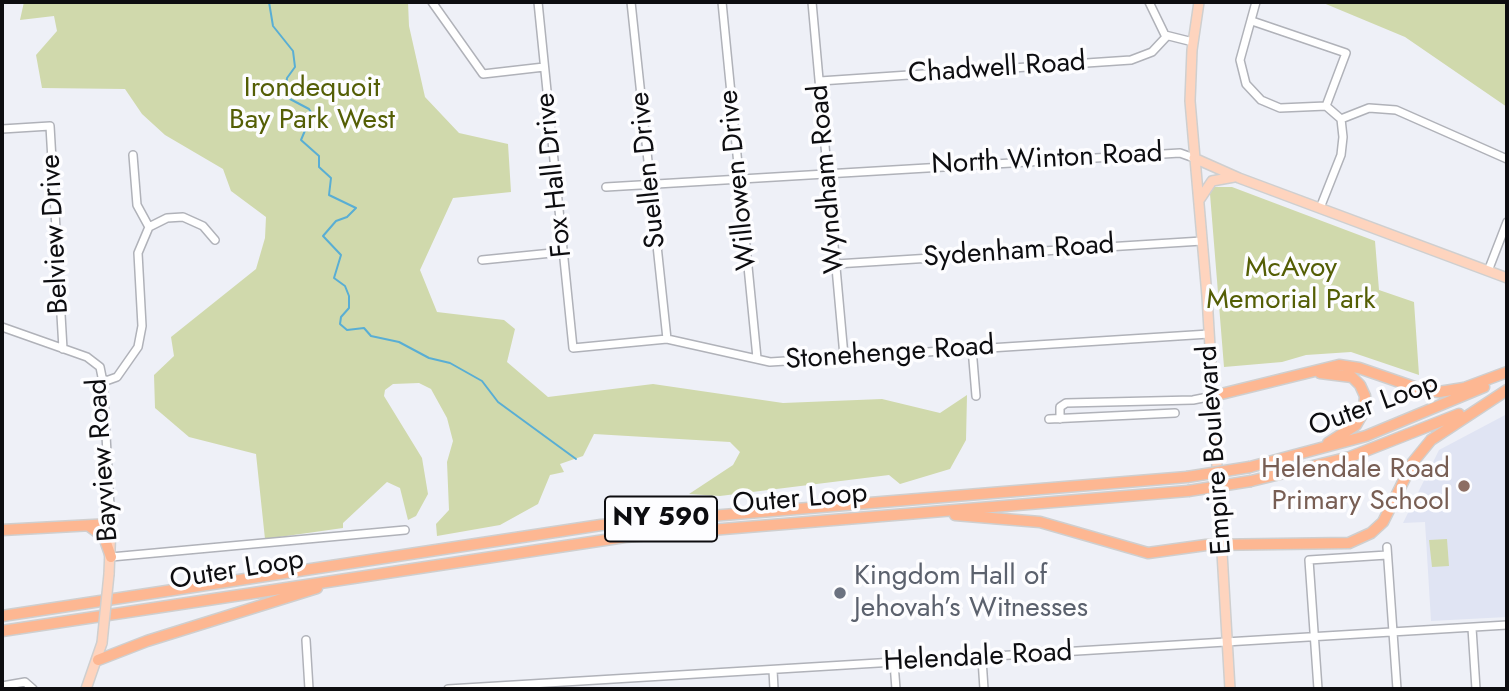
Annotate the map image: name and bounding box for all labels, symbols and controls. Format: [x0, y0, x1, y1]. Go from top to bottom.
street label: Chadwell Road [907, 46, 1087, 92]
park label: Irondequoit Bay Park West [229, 72, 395, 138]
street label: Wyndham Road [803, 83, 853, 275]
street label: Willowen Drive [713, 88, 765, 272]
street label: Suellen Drive [624, 90, 674, 250]
street label: Fox Hall Drive [530, 91, 580, 259]
street label: North Winton Road [930, 137, 1164, 183]
street label: Belview Drive [35, 153, 77, 315]
street label: Sydenham Road [922, 229, 1116, 275]
park label: McAvoy Memorial Park [1206, 252, 1376, 318]
street label: Stonehenge Road [784, 330, 996, 378]
street label: Empire Boulevard [1192, 344, 1240, 556]
street label: Outer Loop [1305, 367, 1443, 445]
street label: Bayview Road [82, 377, 126, 543]
place label: Helendale Road Primary School [1261, 453, 1450, 519]
street label: Outer Loop [731, 477, 869, 523]
marker: Helendale Road Primary School [1456, 478, 1472, 494]
road number: NY 590 [605, 496, 717, 541]
street label: Outer Loop [168, 544, 306, 598]
place label: Kingdom Hall of Jehovah’s Witnesses [854, 560, 1088, 626]
marker: Kingdom Hall of Jehovah’s Witnesses [832, 585, 848, 601]
street label: Helendale Road [883, 636, 1073, 680]

